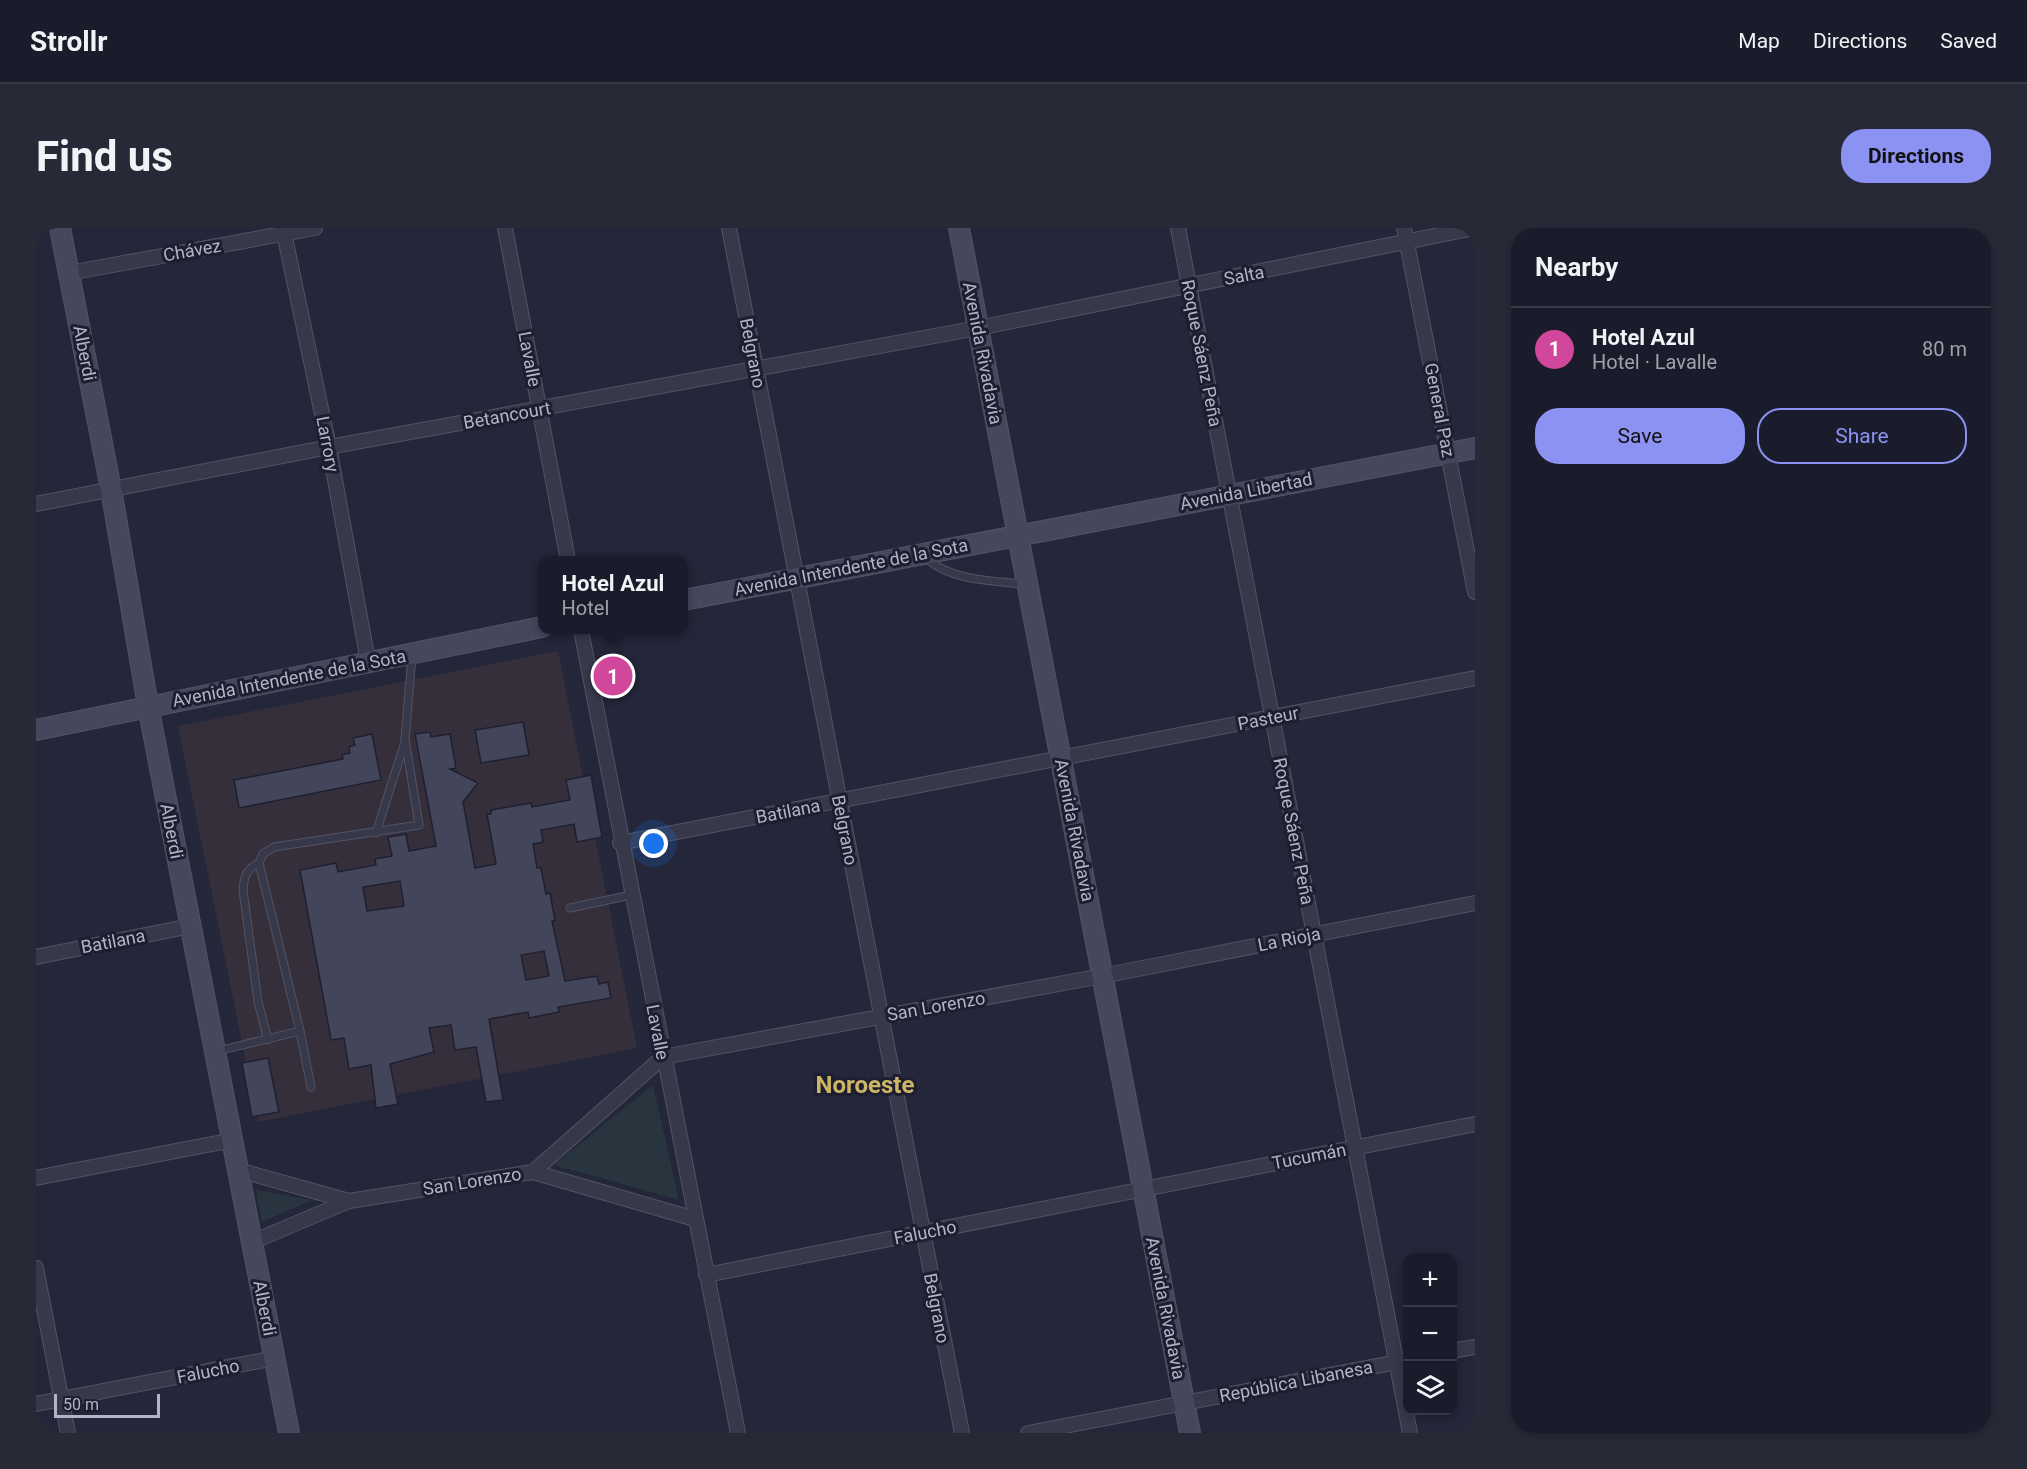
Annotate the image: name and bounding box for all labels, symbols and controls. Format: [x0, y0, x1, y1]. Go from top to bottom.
text: Strollr [30, 25, 107, 58]
text: Map [1738, 29, 1780, 53]
text: Directions [1813, 29, 1907, 53]
text: Saved [1940, 29, 1997, 53]
button: Directions [1841, 129, 1991, 183]
text: Find us [36, 132, 173, 181]
street label: Chávez [161, 235, 223, 265]
text: Nearby [1535, 252, 1618, 282]
street label: Salta [1222, 261, 1266, 289]
street label: Roque Sáenz Peña [1177, 278, 1227, 428]
street label: Avenida Rivadavia [959, 280, 1007, 426]
street label: Belgrano [736, 316, 770, 390]
street label: Alberdi [69, 323, 101, 383]
text: Hotel Azul [1592, 325, 1695, 350]
street label: Lavalle [514, 329, 546, 389]
text: 1 [1549, 337, 1560, 361]
text: 80 m [1922, 337, 1967, 361]
text: Hotel · Lavalle [1592, 350, 1717, 374]
street label: General Paz [1421, 361, 1459, 459]
street label: Betancourt [462, 397, 552, 433]
button: Save [1535, 408, 1745, 464]
button: Share [1757, 408, 1967, 464]
street label: Larrory [312, 414, 344, 474]
street label: Avenida Libertad [1178, 468, 1314, 514]
street label: Avenida Intendente de la Sota [732, 534, 970, 600]
popup [538, 556, 688, 634]
text: Hotel Azul [562, 571, 664, 596]
text: Hotel [562, 596, 609, 620]
street label: Avenida Intendente de la Sota [170, 645, 408, 711]
pin: 1 [594, 654, 632, 698]
street label: Pasteur [1236, 702, 1300, 734]
street label: Roque Sáenz Peña [1269, 756, 1319, 906]
street label: Avenida Rivadavia [1051, 757, 1099, 903]
street label: Belgrano [828, 793, 862, 867]
street label: Batilana [754, 794, 822, 828]
street label: Alberdi [156, 801, 188, 861]
your location [639, 829, 668, 858]
street label: La Rioja [1256, 923, 1322, 955]
street label: Batilana [79, 924, 147, 958]
street label: San Lorenzo [885, 987, 987, 1025]
street label: Lavalle [642, 1002, 674, 1062]
district label: Noroeste [816, 1071, 914, 1099]
street label: Tucumán [1270, 1139, 1348, 1173]
street label: San Lorenzo [421, 1163, 523, 1199]
street label: Falucho [892, 1216, 958, 1248]
street label: Avenida Rivadavia [1142, 1235, 1190, 1381]
map controls [1403, 1253, 1457, 1415]
button: + [1403, 1253, 1457, 1307]
street label: Belgrano [920, 1271, 954, 1345]
street label: Alberdi [249, 1278, 281, 1338]
button: − [1403, 1307, 1457, 1361]
street label: Falucho [175, 1355, 241, 1387]
street label: República Libanesa [1218, 1356, 1374, 1406]
button: layers [1403, 1361, 1457, 1415]
scale bar [54, 1391, 160, 1418]
text: 50 m [63, 1395, 99, 1414]

